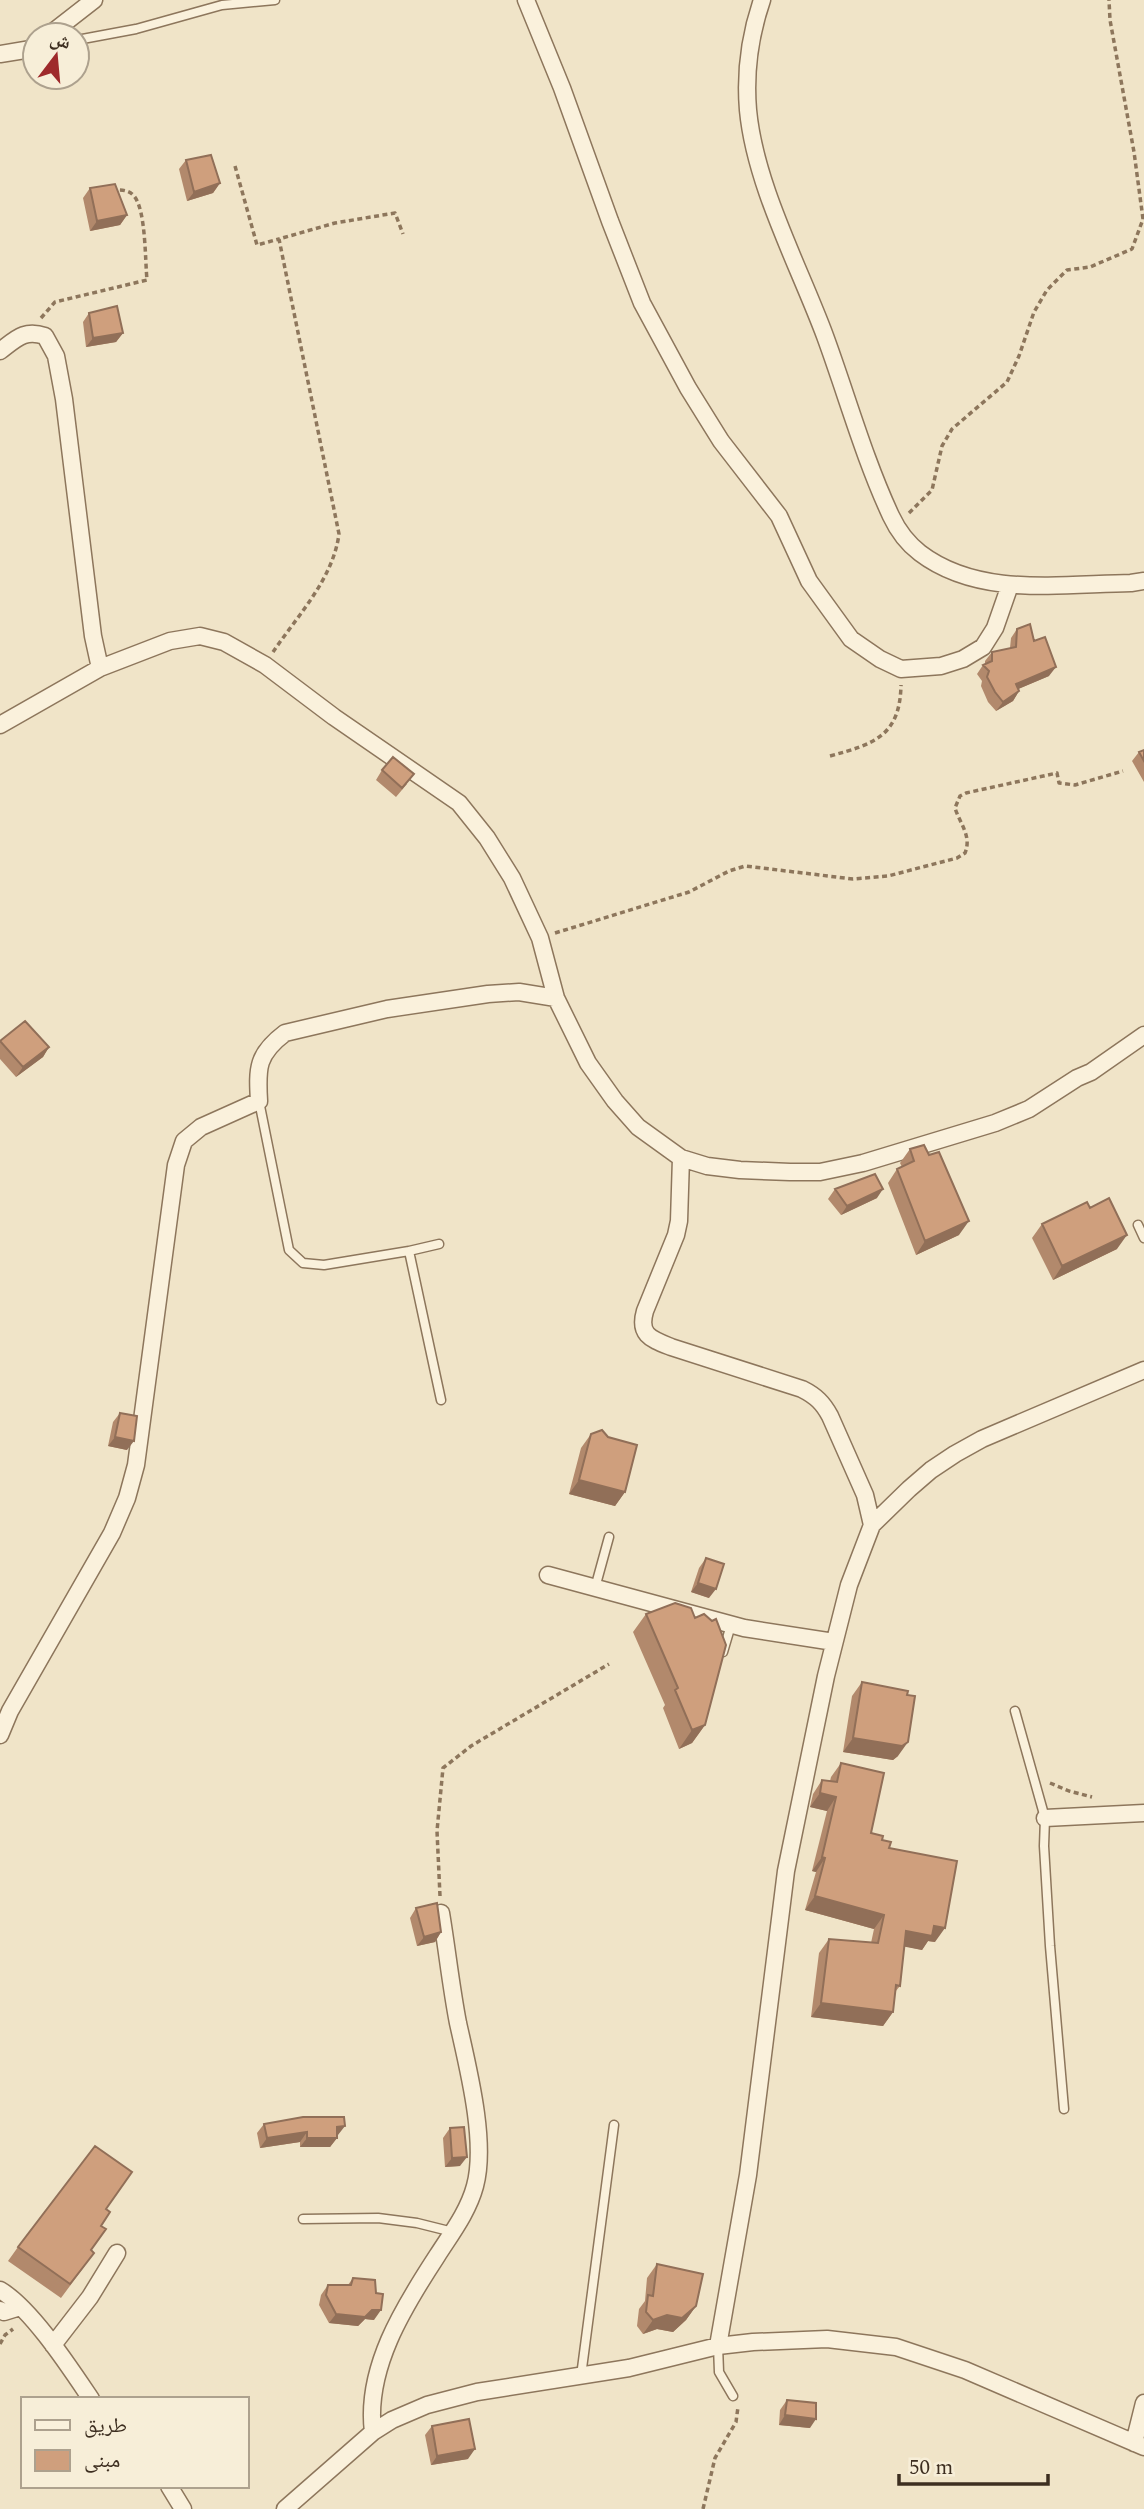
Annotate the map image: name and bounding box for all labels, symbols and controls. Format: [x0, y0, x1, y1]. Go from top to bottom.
north arrow [21, 21, 91, 91]
text: ش [47, 24, 74, 58]
legend [21, 2397, 248, 2488]
text: طريق [84, 2410, 127, 2442]
scale bar [899, 2442, 1048, 2486]
text: مبنى [84, 2445, 120, 2477]
text: 50 m [909, 2452, 953, 2484]

